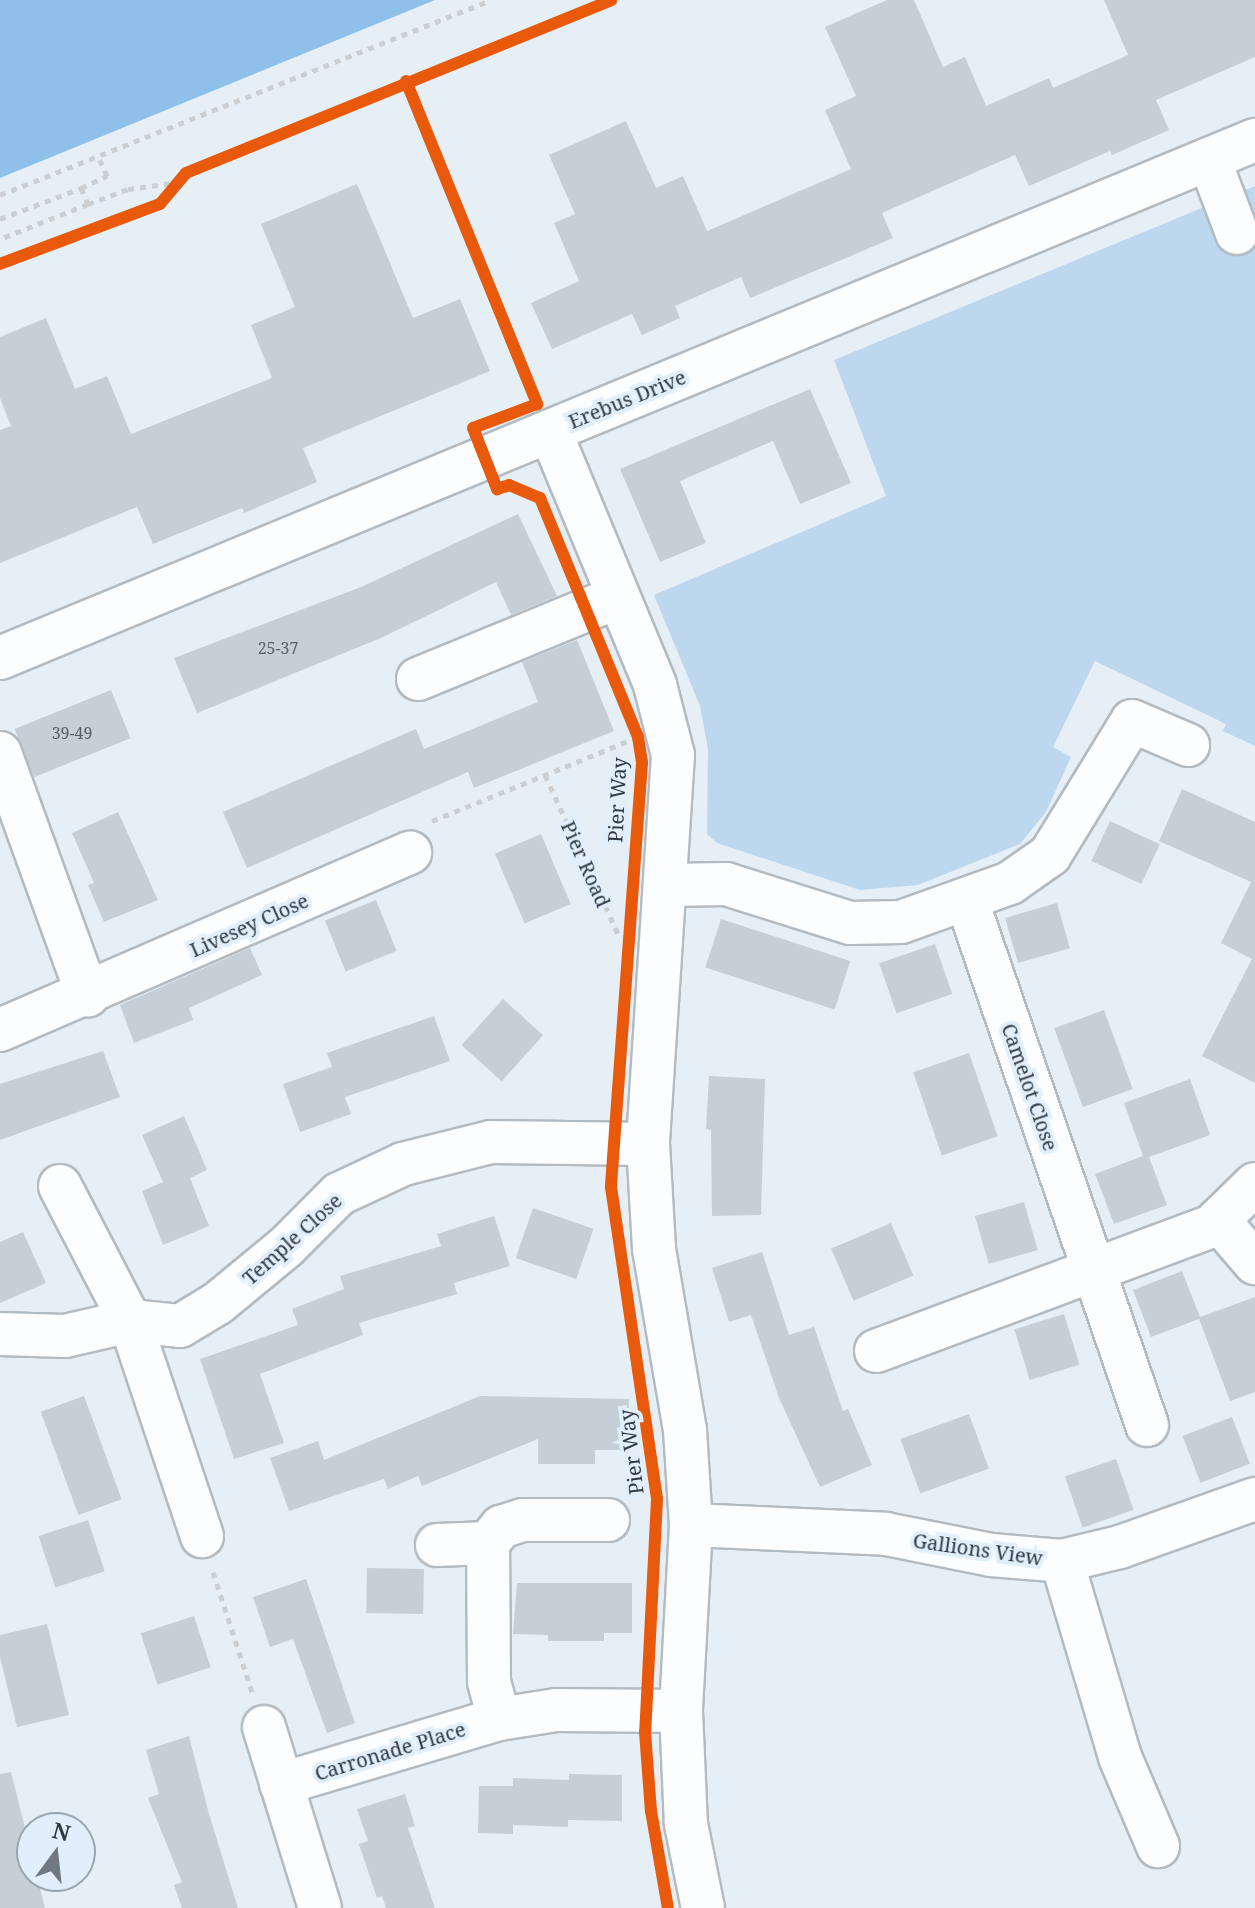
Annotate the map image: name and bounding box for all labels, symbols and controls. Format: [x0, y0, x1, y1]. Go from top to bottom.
street label: Erebus Drive [565, 365, 689, 433]
house number: 25-37 [258, 638, 298, 658]
house number: 39-49 [52, 723, 92, 743]
street label: Pier Way [603, 757, 631, 843]
street label: Pier Road [556, 817, 616, 911]
street label: Livesey Close [186, 888, 312, 962]
street label: Camelot Close [997, 1020, 1063, 1154]
street label: Temple Close [238, 1188, 346, 1290]
street label: Pier Way [614, 1408, 648, 1496]
street label: Gallions View [912, 1528, 1044, 1570]
street label: Carronade Place [312, 1717, 468, 1785]
north arrow [16, 1812, 96, 1892]
text: N [49, 1814, 74, 1847]

